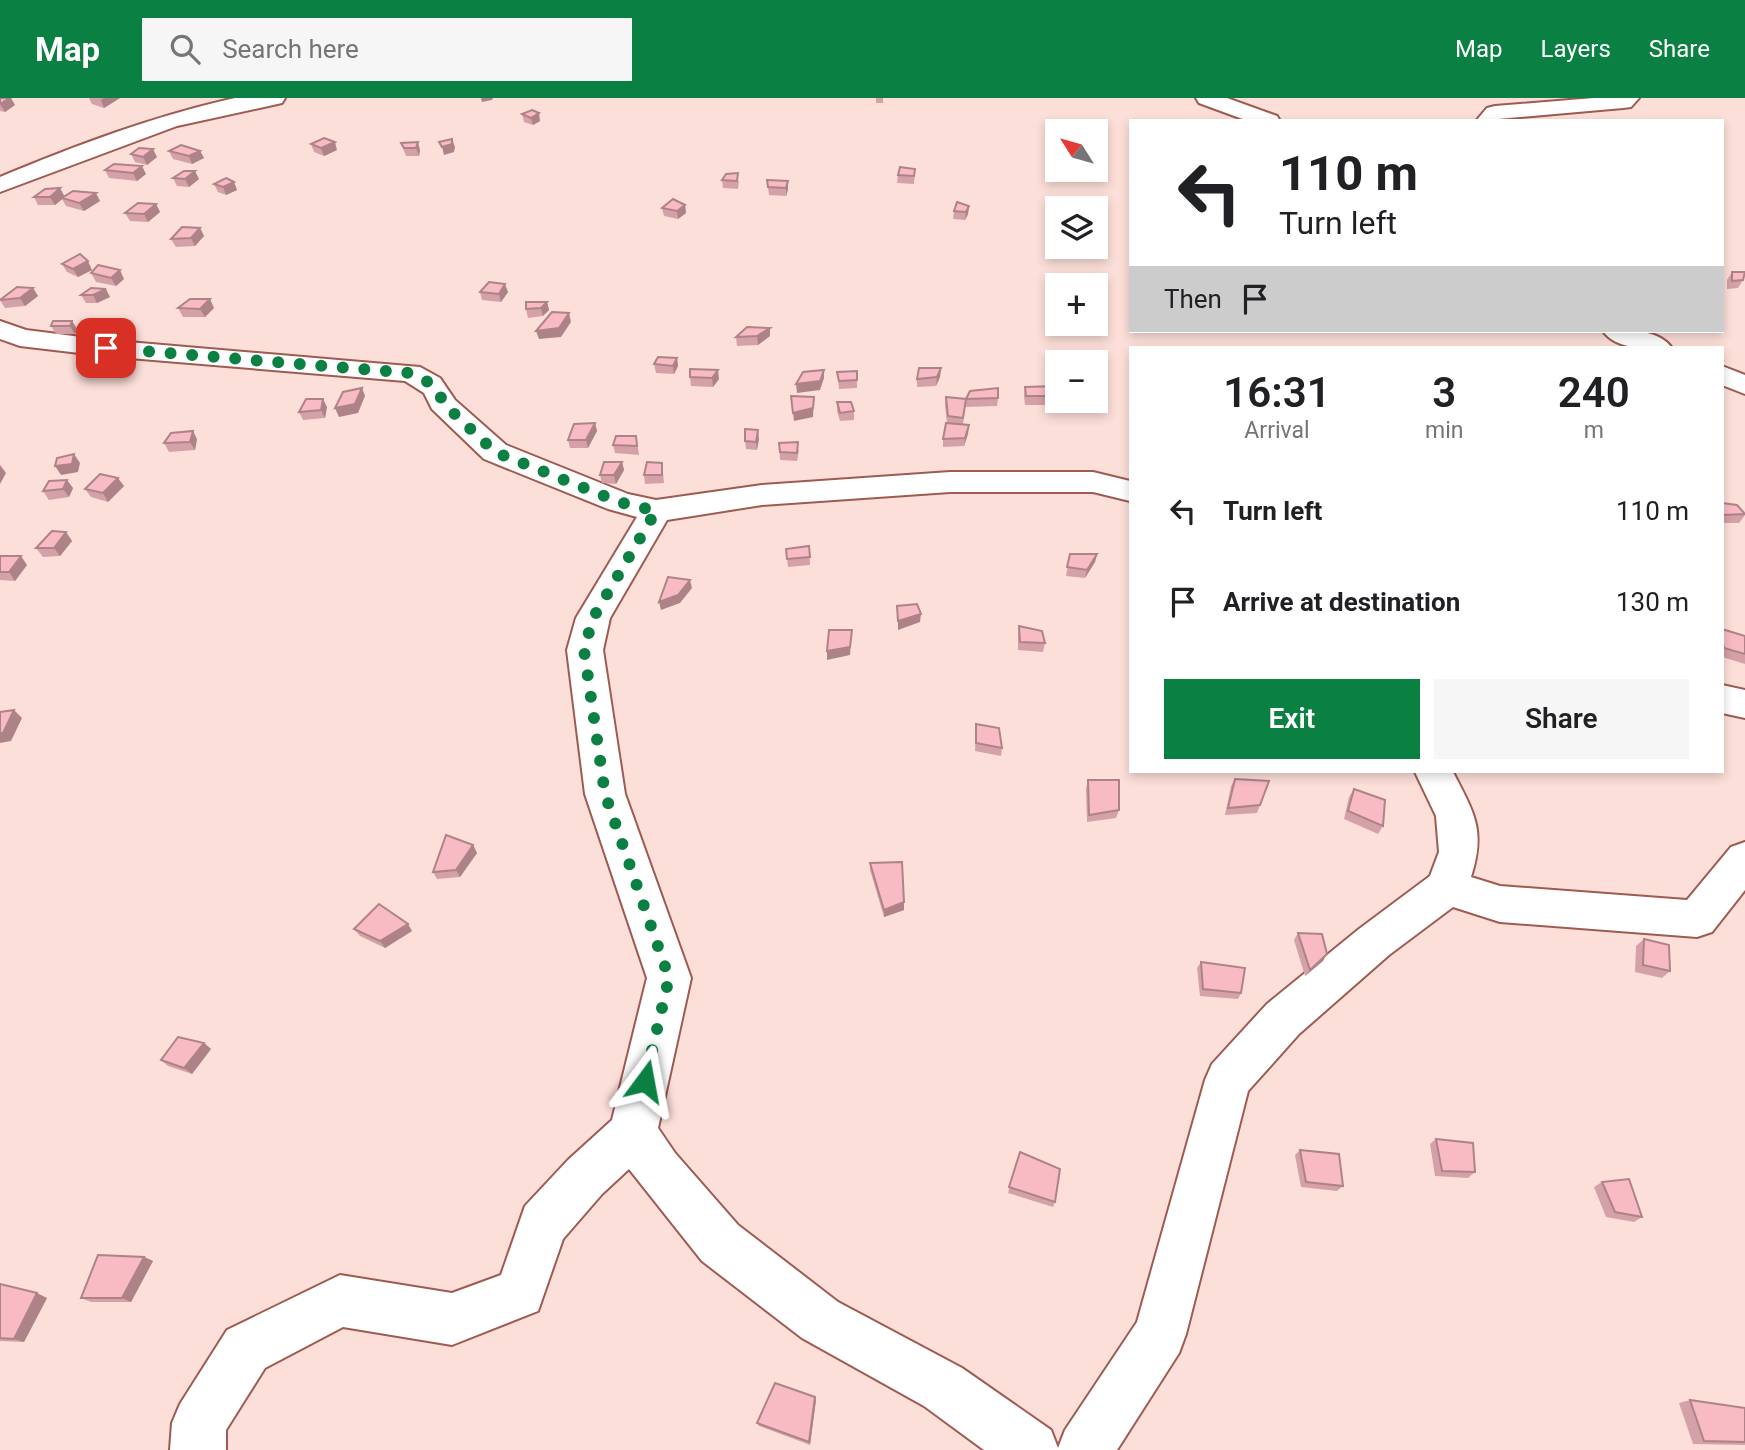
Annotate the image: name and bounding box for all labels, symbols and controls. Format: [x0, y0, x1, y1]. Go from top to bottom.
search box [142, 18, 632, 81]
text: Map [35, 30, 100, 69]
icon: search [166, 30, 204, 68]
text: Search here [222, 34, 359, 64]
text: Map [1455, 35, 1503, 63]
text: Layers [1541, 35, 1611, 63]
text: Share [1649, 35, 1710, 63]
north arrow [1045, 119, 1108, 182]
map controls [1045, 119, 1108, 413]
text: 110 m [1279, 145, 1418, 202]
icon: left [1164, 147, 1255, 238]
button: layers [1045, 196, 1108, 259]
text: Turn left [1279, 204, 1397, 242]
button: + [1045, 273, 1108, 336]
icon: arrive [1236, 280, 1274, 318]
text: Then [1164, 284, 1222, 314]
pin [76, 318, 136, 378]
icon: arrive [87, 329, 125, 367]
button: − [1045, 350, 1108, 413]
text: 16:31 [1223, 368, 1331, 417]
text: 3 [1432, 368, 1456, 417]
text: 240 [1558, 368, 1630, 417]
text: Arrival [1244, 417, 1310, 444]
text: min [1425, 417, 1463, 444]
text: m [1584, 417, 1604, 444]
icon: left [1164, 492, 1202, 530]
text: Turn left [1223, 496, 1322, 526]
text: 110 m [1616, 496, 1689, 526]
icon: arrive [1164, 583, 1202, 621]
text: Arrive at destination [1223, 587, 1460, 617]
text: 130 m [1616, 587, 1689, 617]
button: Exit [1164, 679, 1420, 759]
button: Share [1434, 679, 1689, 759]
position arrow [608, 1044, 682, 1118]

